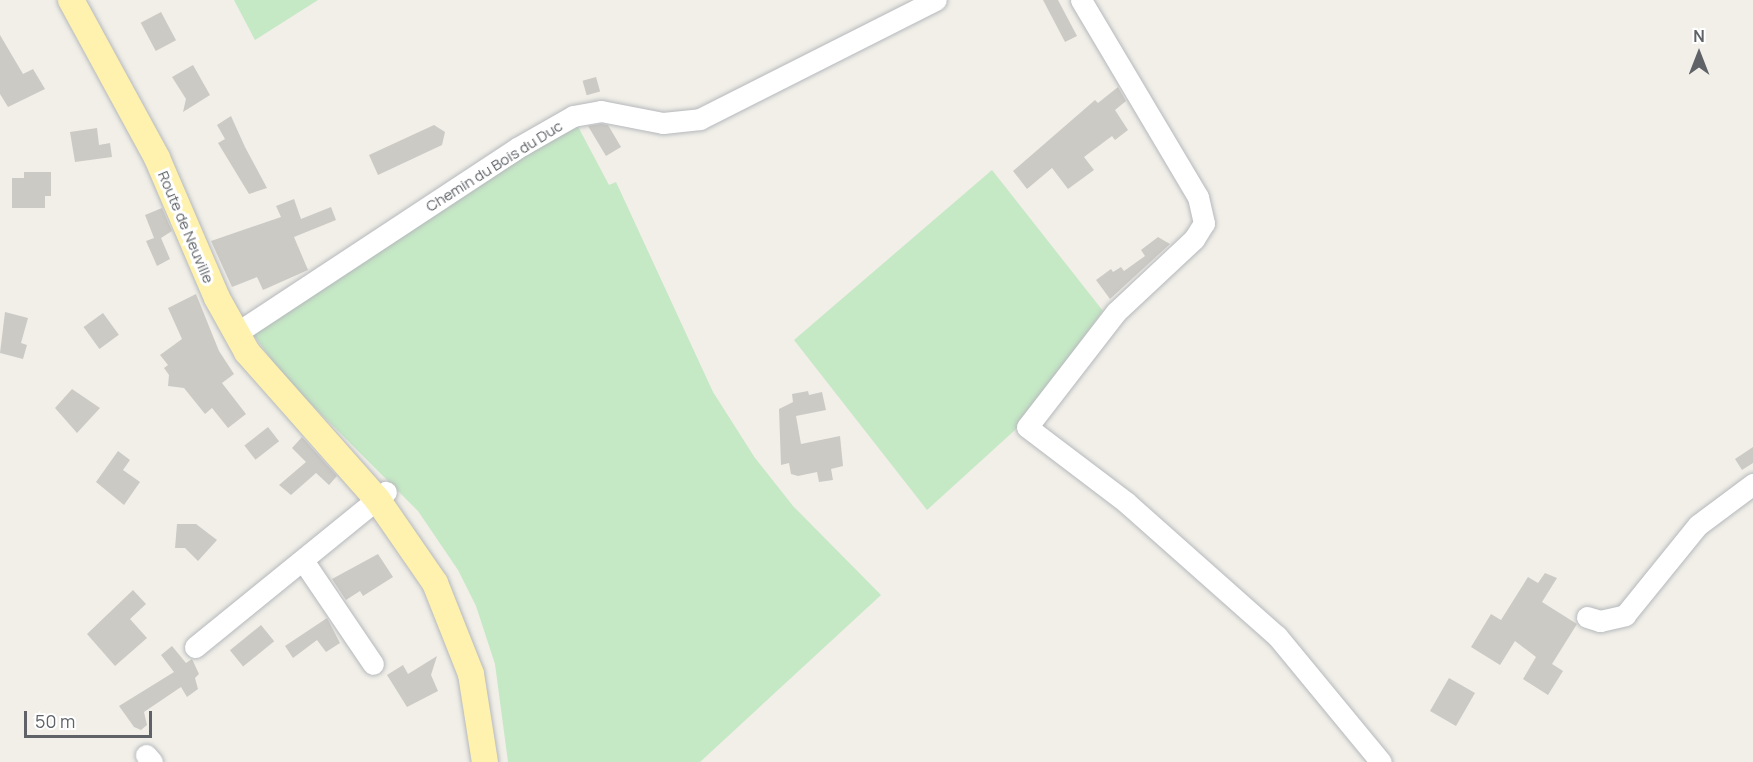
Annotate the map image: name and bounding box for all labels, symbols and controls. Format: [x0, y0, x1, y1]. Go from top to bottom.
north arrow [1669, 24, 1729, 84]
text: N [1693, 25, 1705, 47]
street label: Chemin du Bois du Duc [422, 117, 566, 215]
street label: Route de Neuville [154, 168, 218, 286]
scale bar [27, 699, 154, 737]
text: 50 m [35, 709, 75, 733]

